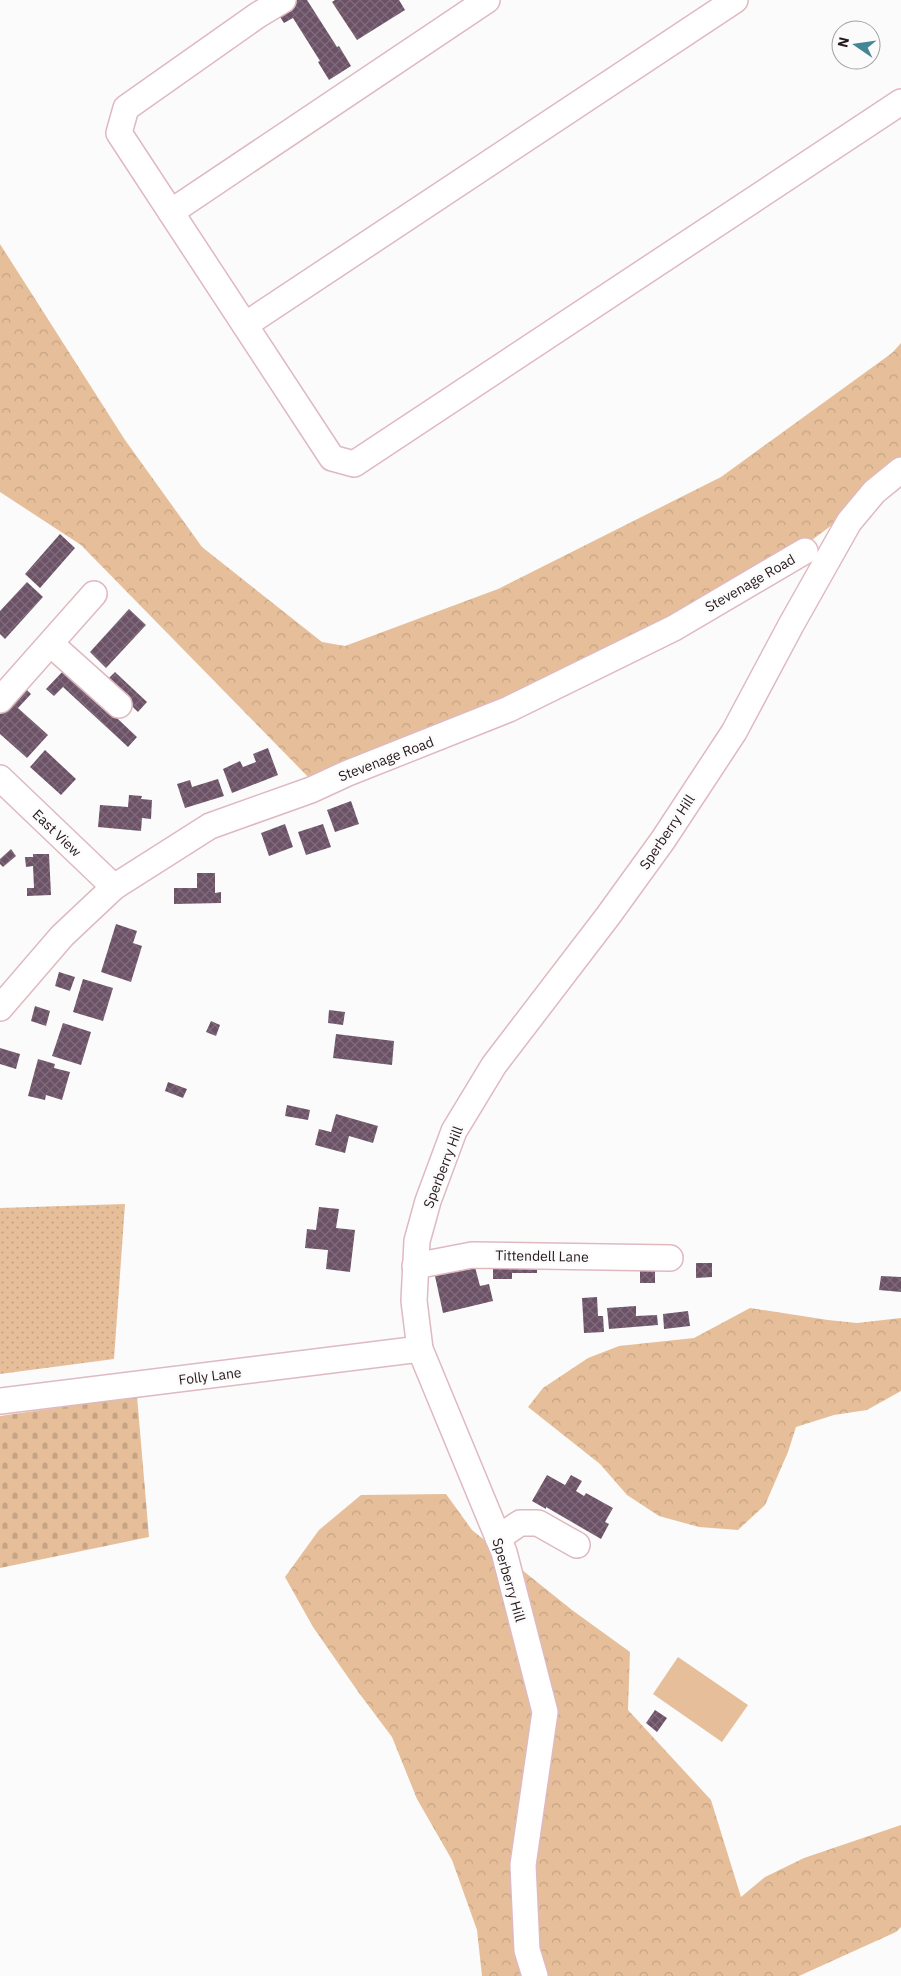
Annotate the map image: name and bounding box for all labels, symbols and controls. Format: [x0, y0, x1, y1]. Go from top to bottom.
north arrow [831, 20, 881, 70]
text: N [833, 35, 853, 49]
street label: Stevenage Road [702, 550, 798, 616]
street label: Stevenage Road [336, 733, 436, 785]
street label: Sperberry Hill [635, 791, 699, 873]
street label: East View [29, 805, 85, 861]
street label: Sperberry Hill [419, 1123, 467, 1211]
street label: Tittendell Lane [495, 1246, 589, 1266]
street label: Folly Lane [178, 1363, 243, 1389]
street label: Sperberry Hill [488, 1536, 530, 1624]

